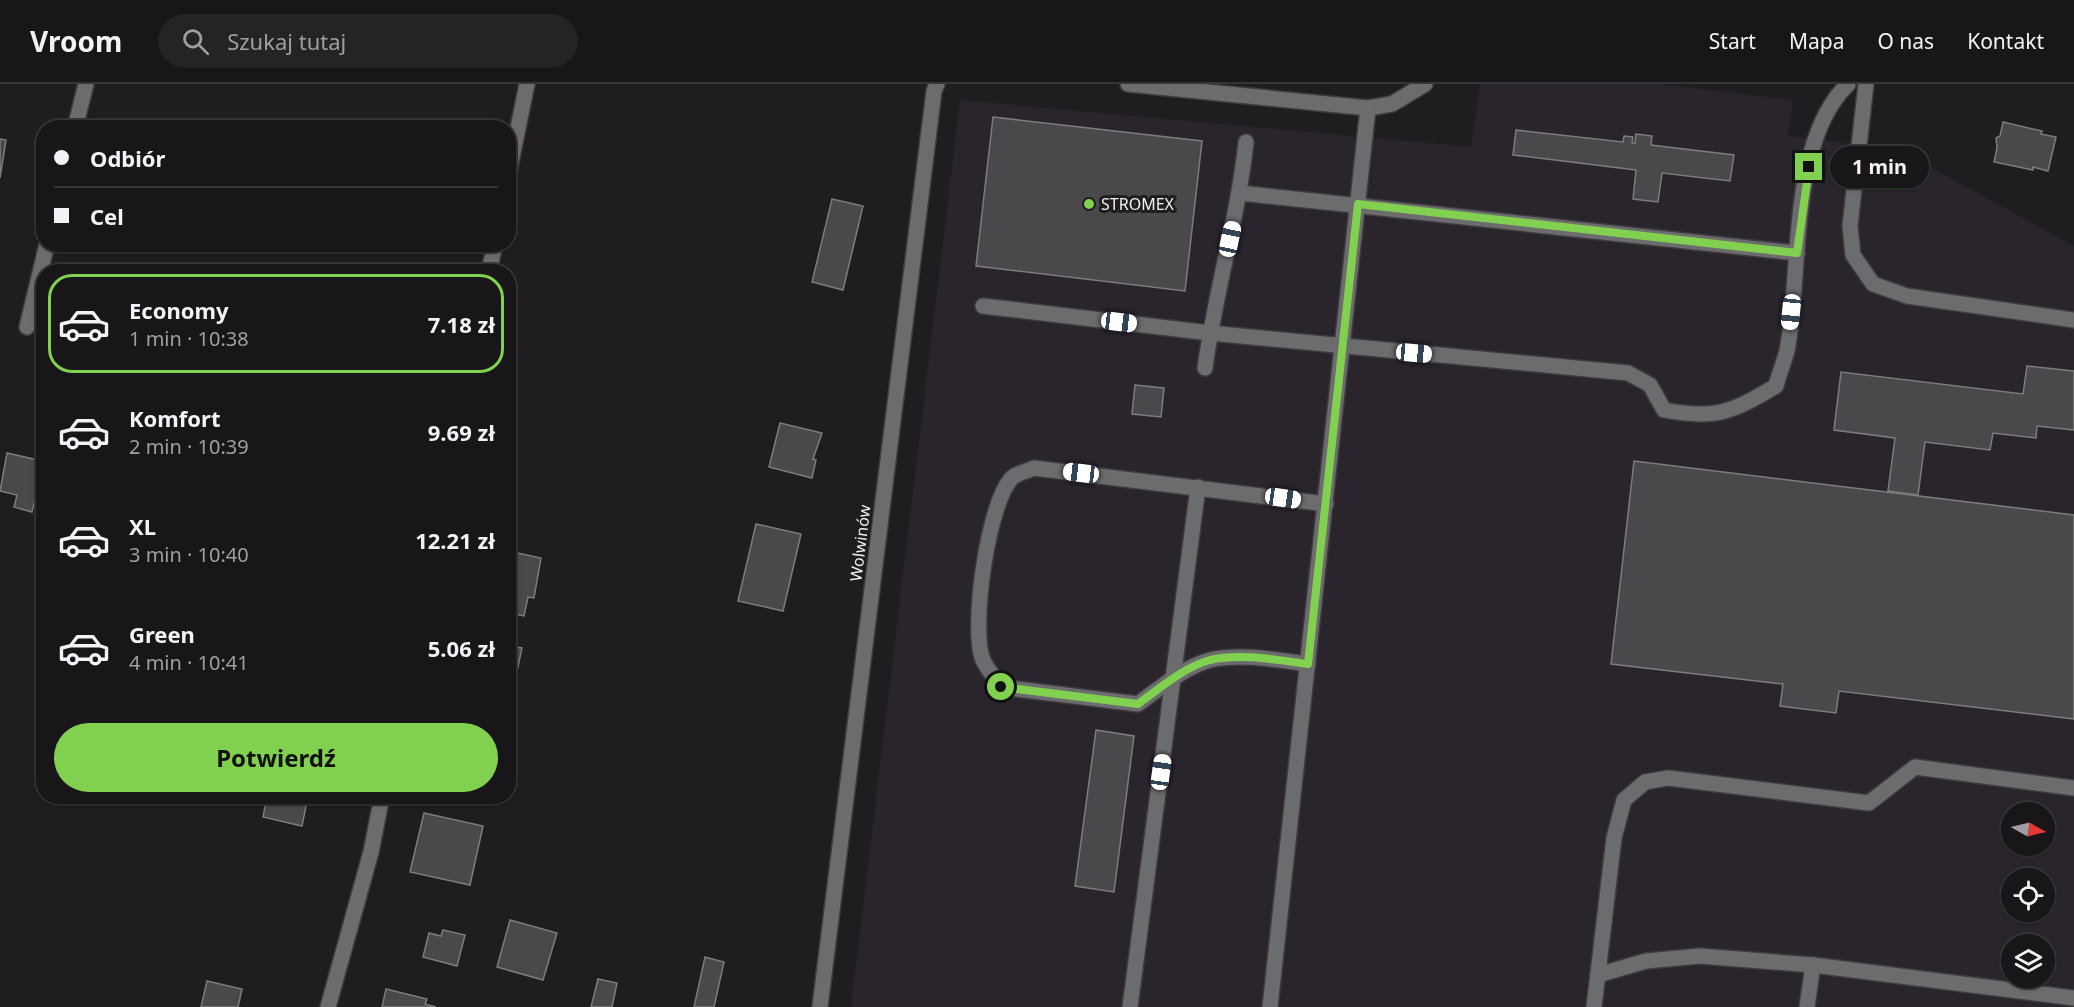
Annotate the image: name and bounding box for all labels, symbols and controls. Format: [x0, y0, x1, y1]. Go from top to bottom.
search box [158, 14, 578, 68]
text: Vroom [30, 22, 122, 60]
icon: search [179, 25, 212, 58]
text: Szukaj tutaj [227, 26, 346, 56]
text: Start [1709, 27, 1756, 55]
text: Mapa [1789, 27, 1844, 55]
text: O nas [1877, 27, 1934, 55]
text: Kontakt [1967, 27, 2044, 55]
text: Odbiór [90, 143, 165, 173]
callout: 1 min [1830, 146, 1929, 188]
route end [1795, 153, 1822, 180]
text: 1 min [1852, 153, 1907, 180]
place label: STROMEX [1101, 193, 1175, 215]
marker: STROMEX [1082, 197, 1096, 211]
text: Cel [90, 201, 124, 231]
car [1217, 220, 1243, 258]
car [1780, 293, 1802, 331]
text: Economy [129, 295, 228, 325]
icon: car [57, 297, 111, 351]
text: 7.18 zł [428, 309, 495, 339]
car [1100, 311, 1138, 333]
text: 1 min · 10:38 [129, 325, 249, 352]
car [1395, 342, 1433, 364]
text: Komfort [129, 403, 220, 433]
icon: car [57, 405, 111, 459]
text: 9.69 zł [428, 417, 495, 447]
text: 2 min · 10:39 [129, 433, 249, 460]
car [1062, 462, 1100, 484]
car [1264, 487, 1302, 509]
street label: Wolwinów [844, 503, 876, 583]
text: XL [129, 511, 156, 541]
icon: car [57, 513, 111, 567]
text: 12.21 zł [415, 525, 495, 555]
text: 3 min · 10:40 [129, 541, 249, 568]
text: Green [129, 619, 195, 649]
icon: car [57, 621, 111, 675]
text: 5.06 zł [428, 633, 495, 663]
text: 4 min · 10:41 [129, 649, 249, 676]
route start [987, 673, 1014, 700]
button: Potwierdź [54, 723, 498, 792]
car [1150, 753, 1172, 791]
north arrow [2001, 802, 2055, 856]
map controls [2001, 802, 2055, 988]
button: locate [2001, 868, 2055, 922]
button: layers [2001, 934, 2055, 988]

